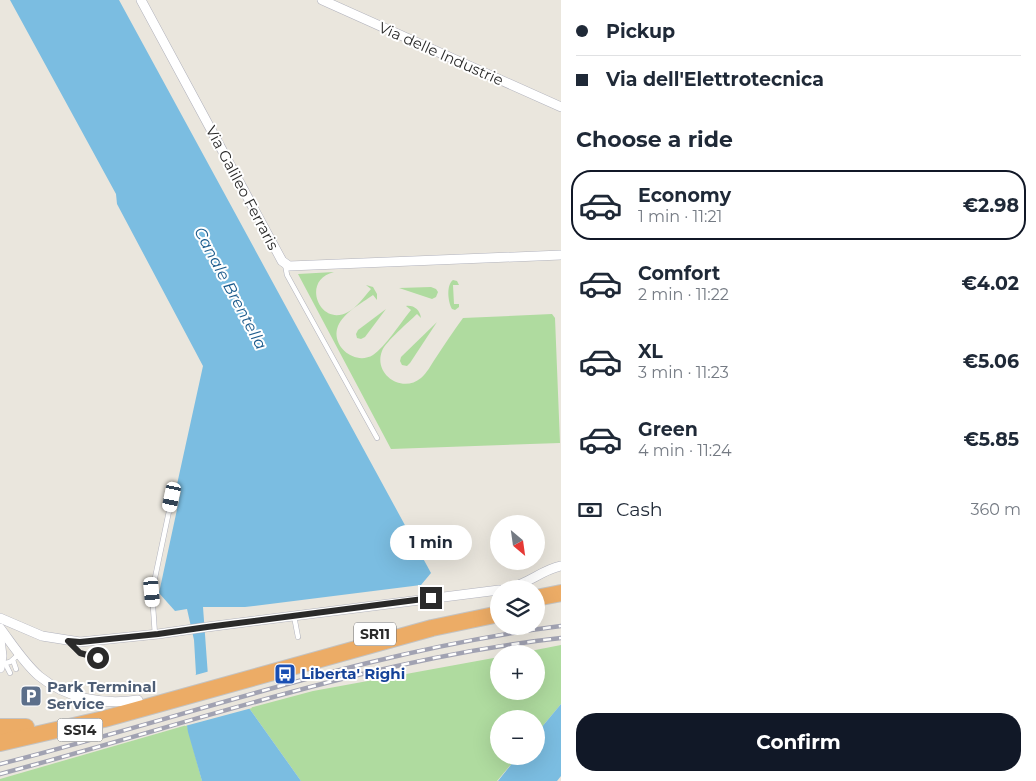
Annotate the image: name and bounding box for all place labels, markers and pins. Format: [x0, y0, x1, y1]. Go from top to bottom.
bus stop icon: Liberta' Righi [273, 662, 297, 686]
place label: Liberta' Righi [301, 664, 405, 683]
place label: Park Terminal Service [47, 677, 156, 713]
parking icon: Park Terminal Service [19, 684, 43, 708]

